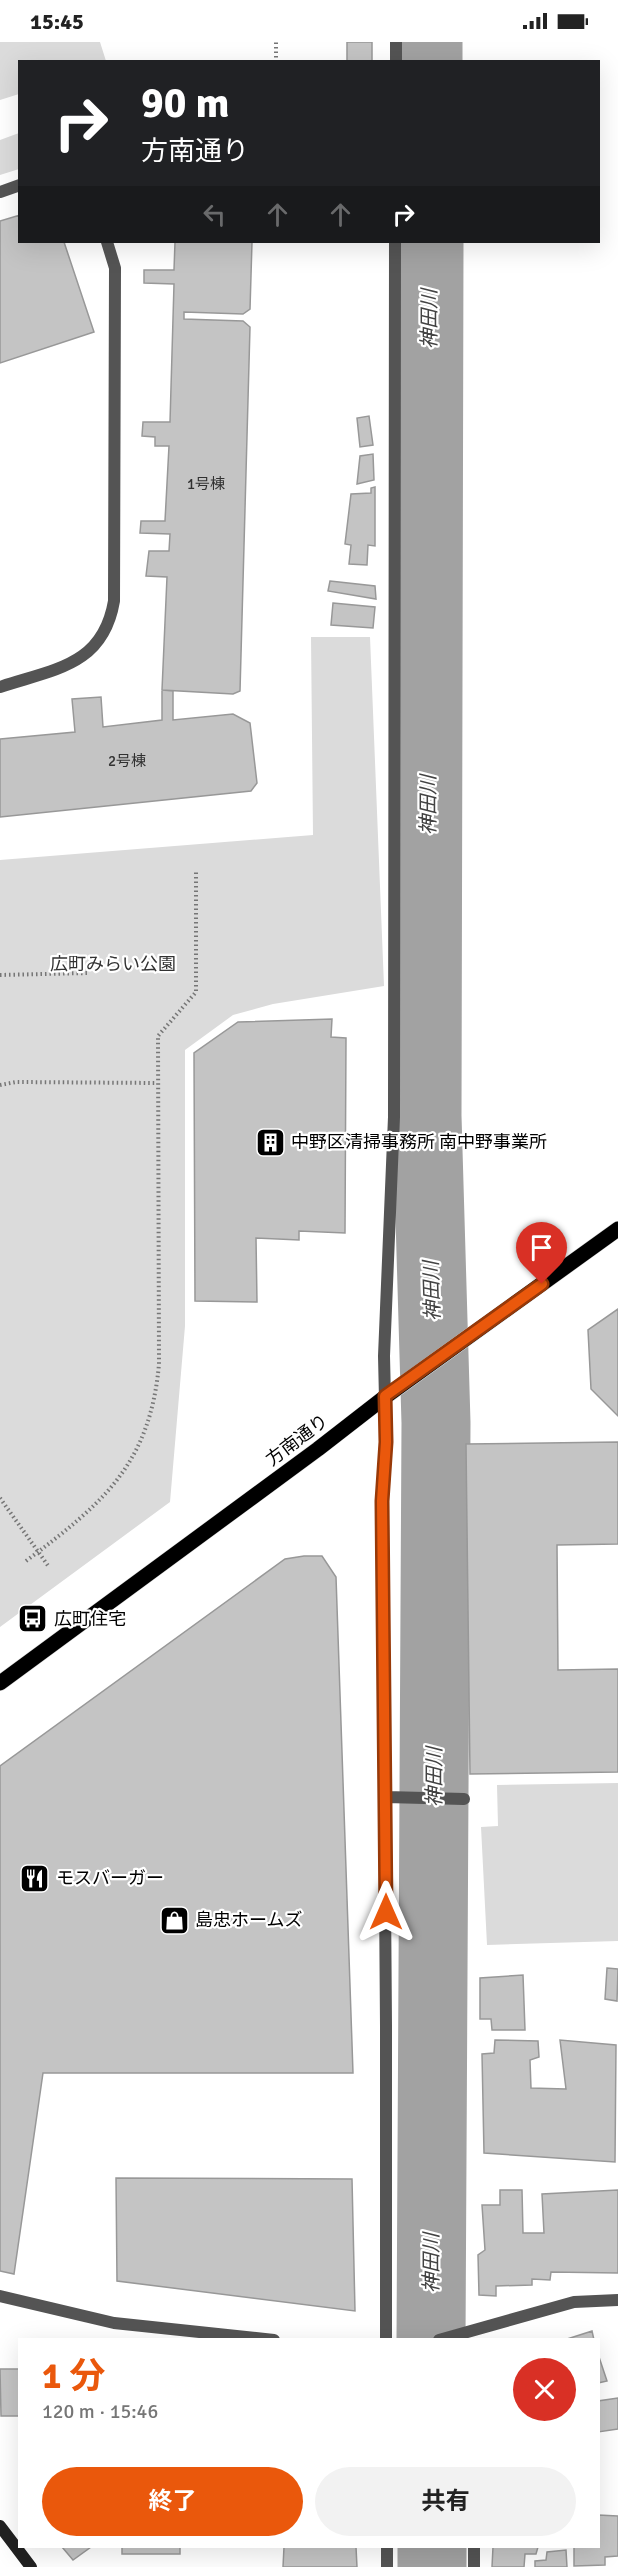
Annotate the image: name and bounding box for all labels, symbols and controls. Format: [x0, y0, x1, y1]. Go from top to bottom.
text: 15:45 [30, 8, 84, 35]
text: 90 m [141, 78, 230, 129]
icon: right [42, 84, 120, 162]
text: 方南通り [141, 135, 249, 168]
icon: left [198, 198, 231, 231]
icon: ahead [261, 198, 294, 231]
icon: ahead [324, 198, 357, 231]
icon: right [387, 198, 420, 231]
water label: 神田川 [417, 287, 442, 349]
house number: 1号棟 [187, 475, 225, 493]
house number: 2号棟 [108, 752, 146, 770]
water label: 神田川 [416, 773, 441, 835]
park label: 広町みらい公園 [50, 953, 176, 975]
building icon: 中野区清掃事務所 南中野事業所 [254, 1126, 286, 1158]
place label: 中野区清掃事務所 南中野事業所 [291, 1131, 547, 1153]
pin [516, 1222, 567, 1284]
icon: arrive [525, 1231, 558, 1264]
water label: 神田川 [418, 1259, 446, 1321]
street label: 方南通り [262, 1410, 332, 1470]
bus stop icon: 広町住宅 [17, 1603, 49, 1635]
place label: 広町住宅 [54, 1608, 126, 1630]
water label: 神田川 [422, 1745, 447, 1807]
restaurant icon: モスバーガー [19, 1862, 51, 1894]
place label: モスバーガー [56, 1867, 164, 1889]
position arrow [354, 1880, 418, 1944]
shop icon: 島忠ホームズ [158, 1904, 190, 1936]
place label: 島忠ホームズ [195, 1909, 302, 1931]
water label: 神田川 [419, 2231, 444, 2293]
text: 1 分 [42, 2354, 105, 2399]
button: close [513, 2358, 576, 2421]
text: 120 m · 15:46 [42, 2399, 158, 2424]
button: 終了 [42, 2467, 303, 2536]
button: 共有 [315, 2467, 576, 2536]

